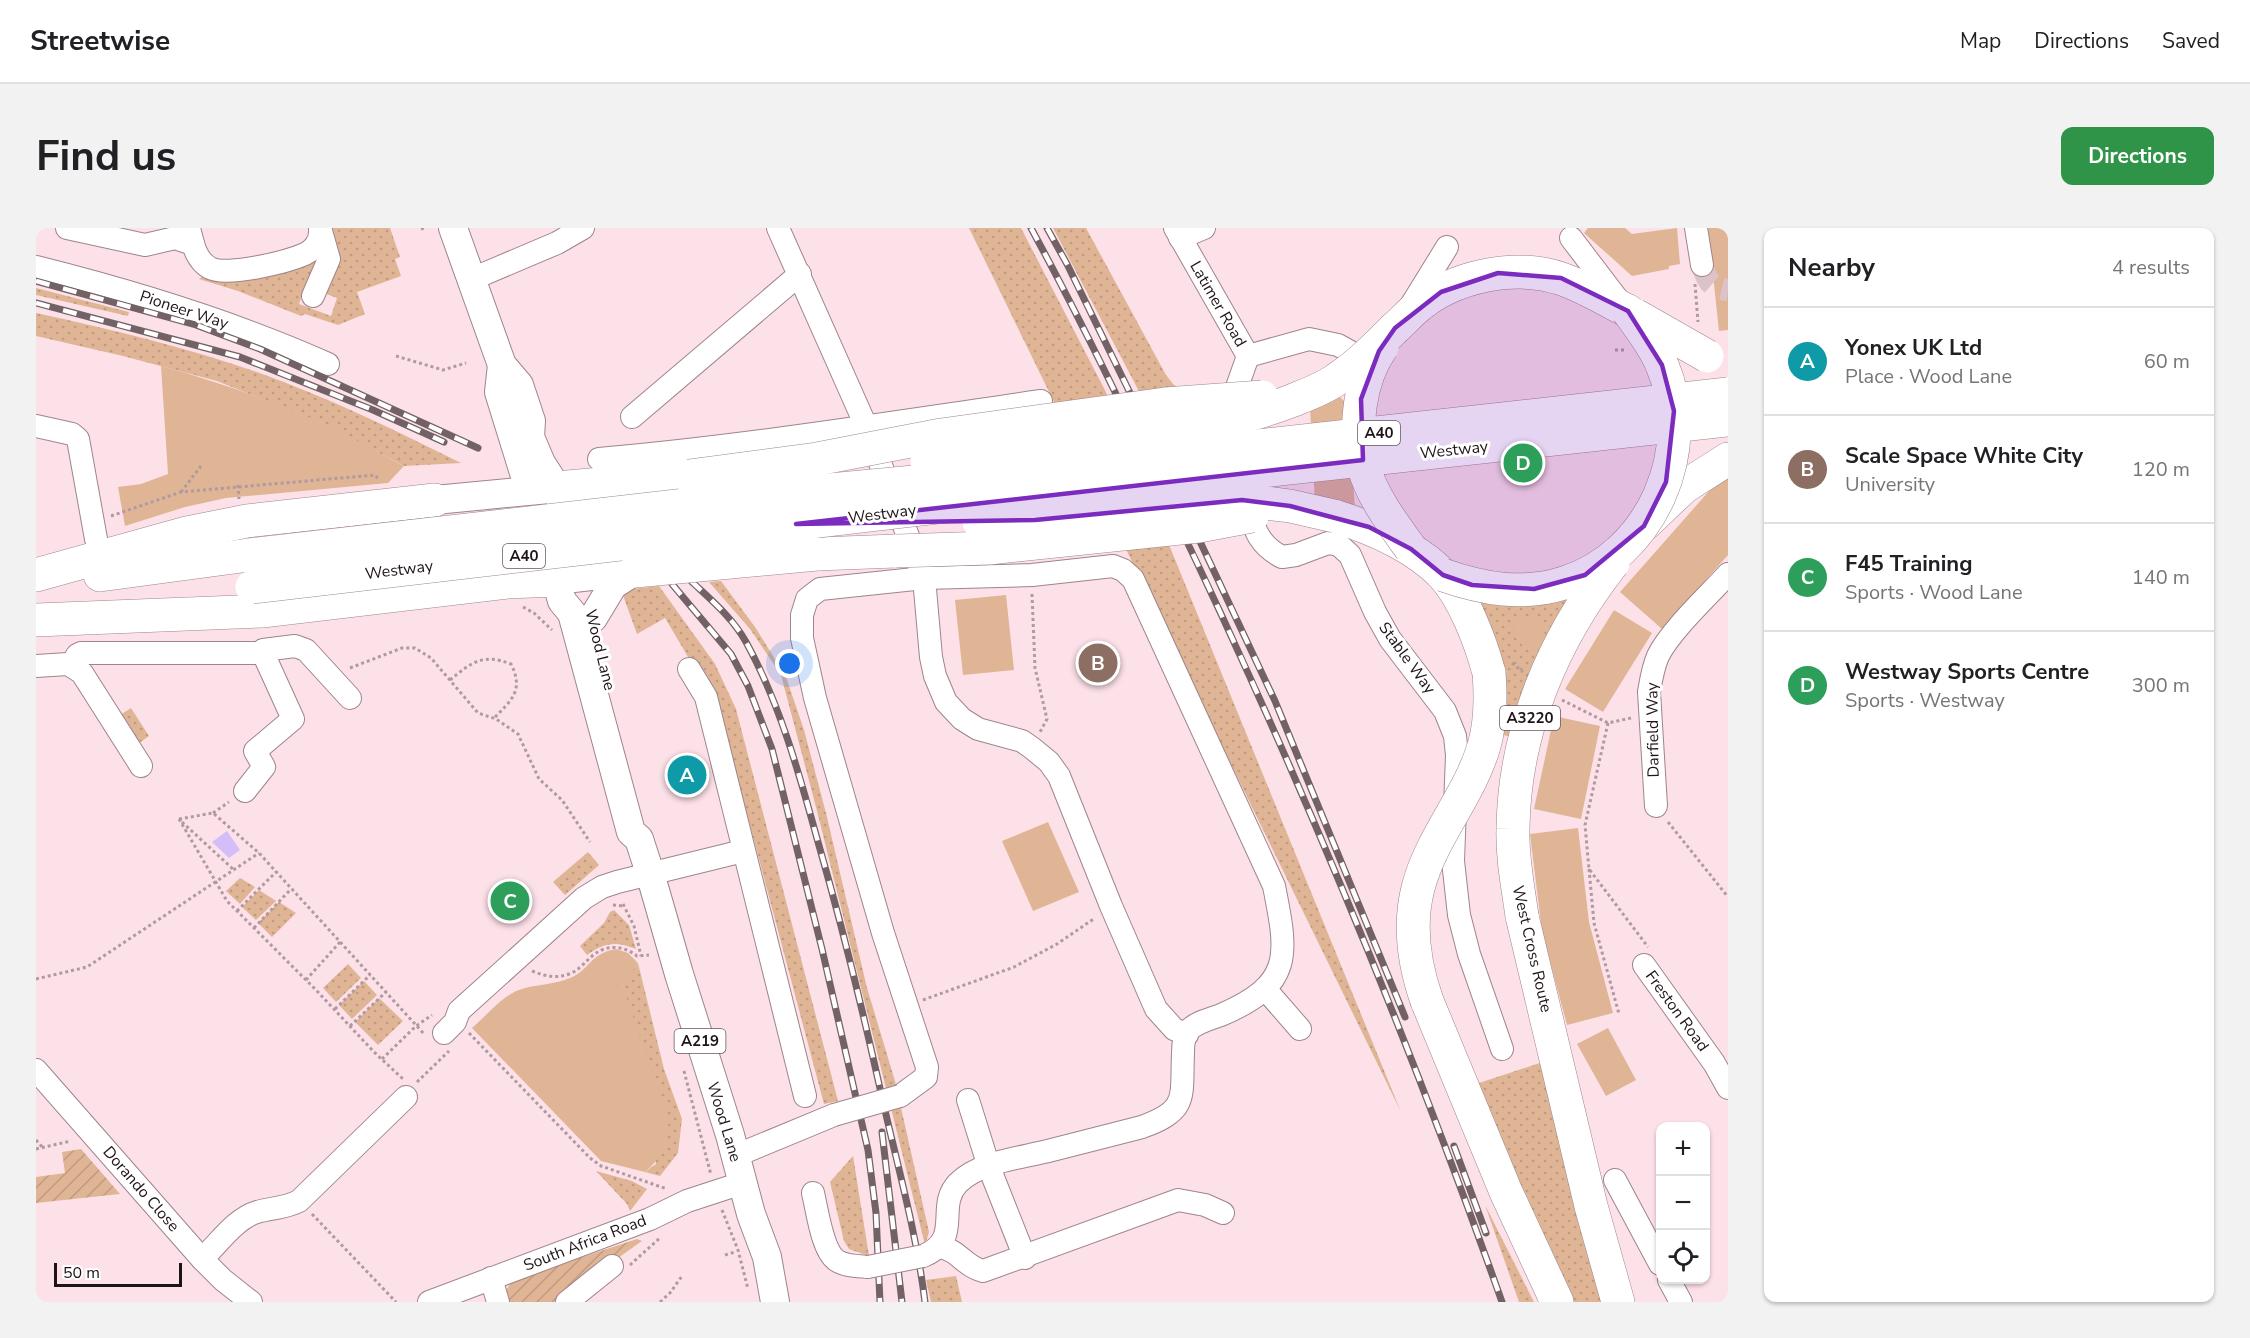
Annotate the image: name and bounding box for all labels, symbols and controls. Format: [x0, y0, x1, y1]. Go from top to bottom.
text: Streetwise [30, 22, 170, 60]
text: Map [1960, 27, 2001, 55]
text: Directions [2034, 27, 2129, 55]
text: Saved [2162, 27, 2220, 55]
button: Directions [2061, 127, 2214, 185]
text: Find us [36, 128, 176, 185]
text: Nearby [1788, 250, 1875, 285]
text: 4 results [2112, 254, 2190, 281]
street label: Latimer Road [1185, 257, 1251, 351]
street label: Pioneer Way [137, 285, 232, 335]
text: Yonex UK Ltd [1845, 333, 1982, 363]
text: A [1800, 348, 1815, 375]
text: 60 m [2144, 348, 2190, 375]
text: Place · Wood Lane [1845, 363, 2012, 390]
road number: A40 [1358, 421, 1400, 445]
street label: Westway [1419, 435, 1490, 465]
pin: D [1504, 440, 1542, 486]
text: Scale Space White City [1845, 441, 2083, 471]
text: B [1801, 456, 1814, 483]
text: 120 m [2132, 456, 2190, 483]
text: University [1845, 471, 1935, 498]
street label: Westway [847, 499, 918, 529]
road number: A40 [503, 544, 545, 568]
text: F45 Training [1845, 549, 1972, 579]
street label: Westway [364, 555, 435, 585]
text: C [1801, 564, 1814, 591]
text: 140 m [2132, 564, 2190, 591]
text: Sports · Wood Lane [1845, 579, 2023, 606]
street label: Wood Lane [579, 607, 621, 693]
street label: Stable Way [1373, 618, 1441, 699]
pin: B [1078, 640, 1118, 686]
your location [775, 649, 804, 678]
text: Westway Sports Centre [1845, 657, 2089, 687]
text: D [1800, 672, 1815, 699]
text: 300 m [2132, 672, 2190, 699]
street label: Darfield Way [1641, 681, 1665, 778]
text: Sports · Westway [1845, 687, 2005, 714]
road number: A3220 [1500, 706, 1560, 730]
pin: A [668, 752, 706, 798]
pin: C [490, 878, 530, 924]
street label: West Cross Route [1507, 883, 1557, 1015]
street label: Freston Road [1640, 966, 1714, 1056]
road number: A219 [674, 1029, 726, 1053]
street label: Wood Lane [701, 1079, 747, 1165]
map controls [1656, 1122, 1710, 1284]
button: + [1656, 1122, 1710, 1176]
street label: Dorando Close [98, 1141, 184, 1237]
button: − [1656, 1176, 1710, 1230]
street label: South Africa Road [520, 1209, 650, 1277]
button: locate [1656, 1230, 1710, 1284]
scale bar [54, 1260, 182, 1288]
text: 50 m [63, 1262, 100, 1284]

